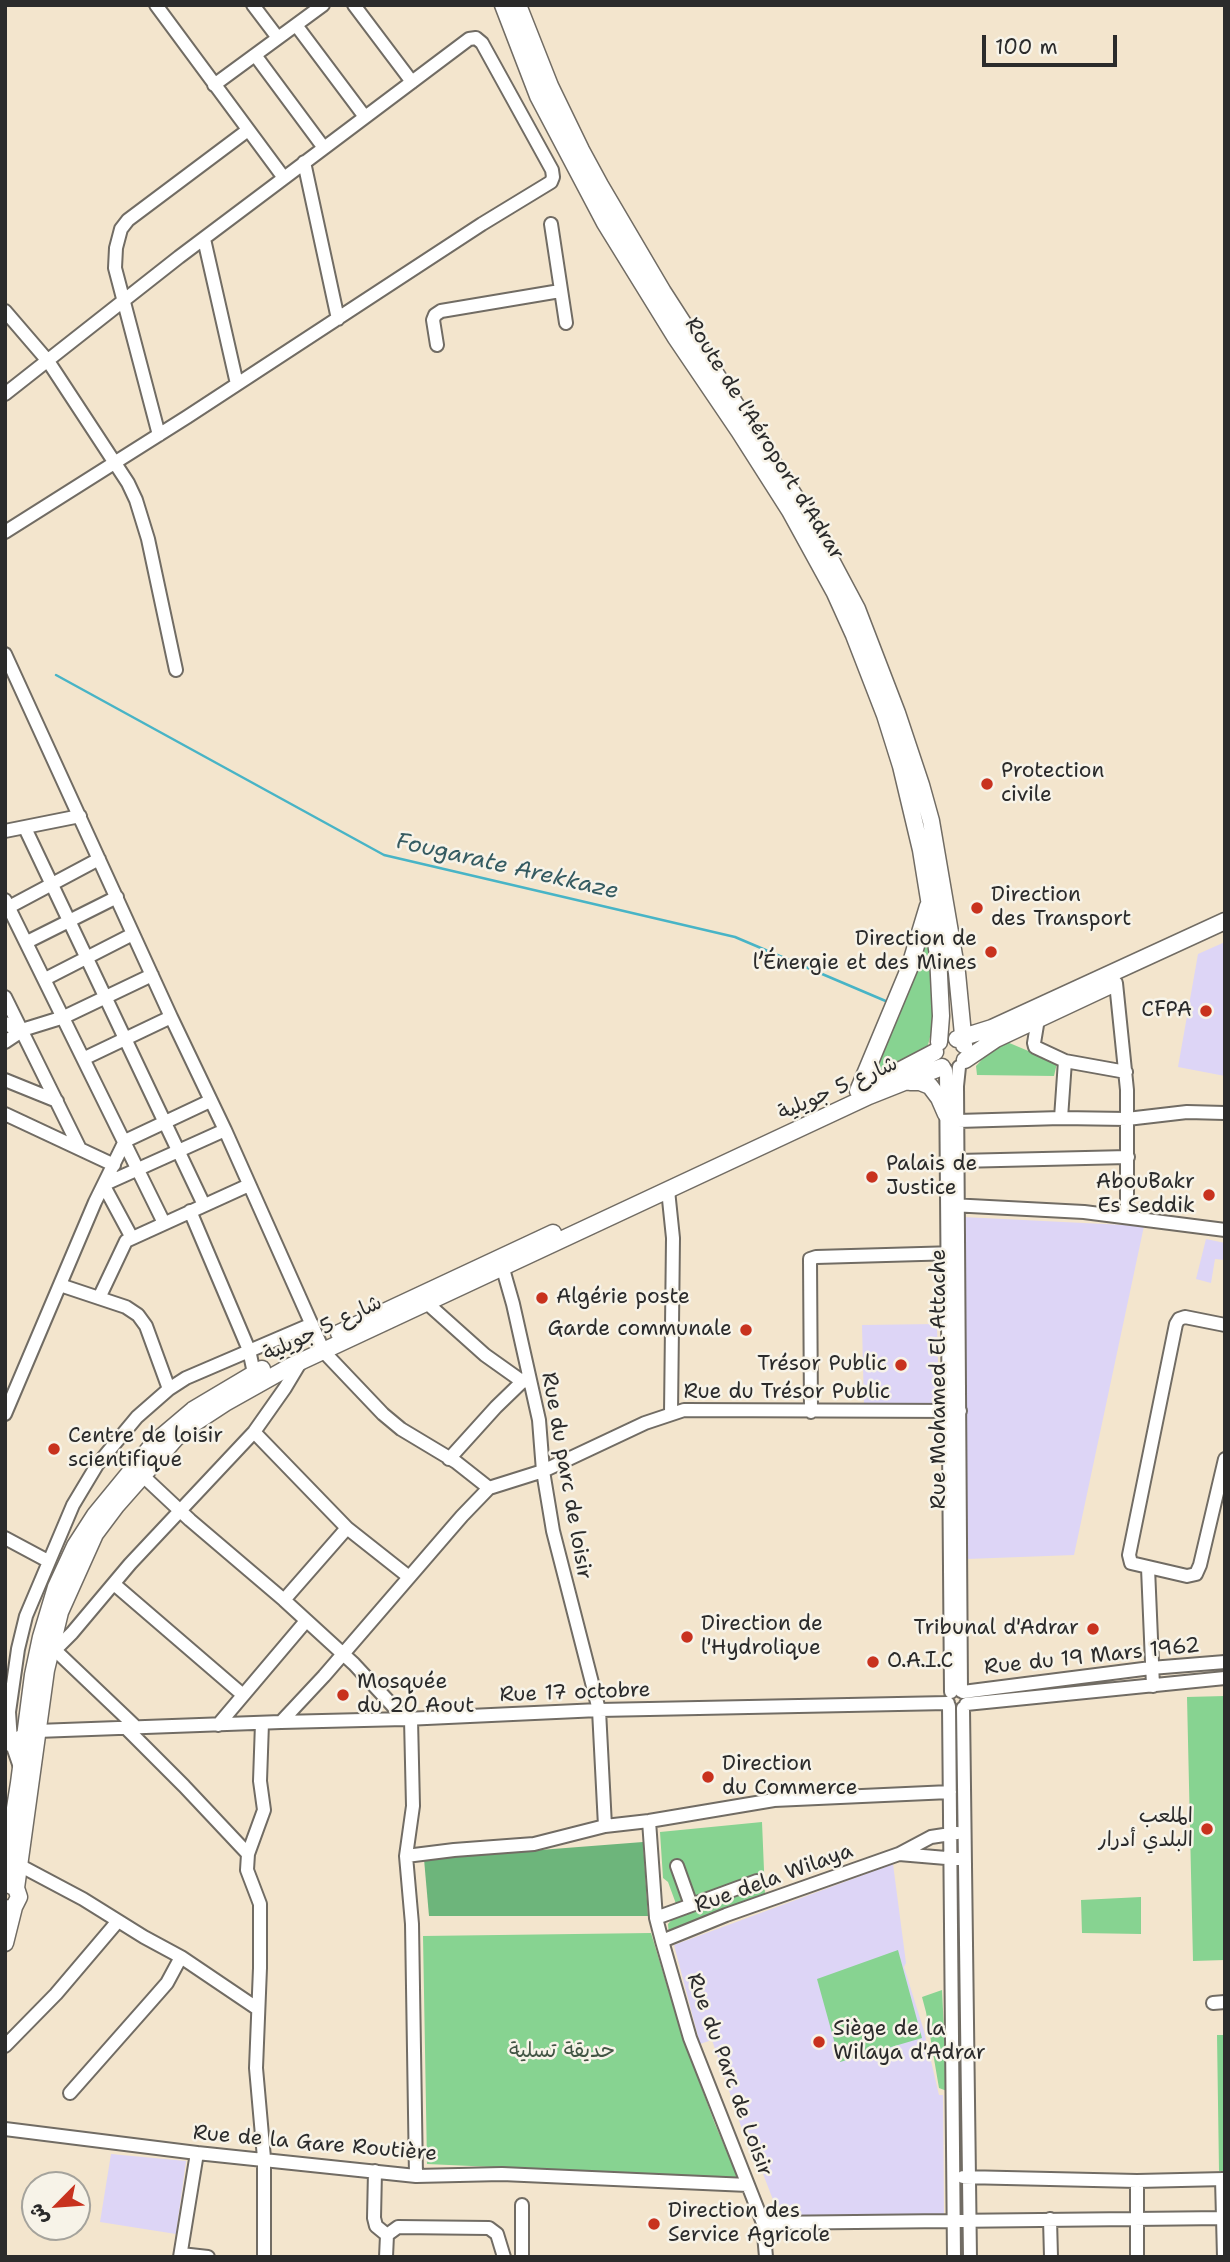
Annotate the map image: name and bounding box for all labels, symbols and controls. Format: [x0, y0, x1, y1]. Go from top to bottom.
scale bar [985, 21, 1120, 65]
text: 100 m [995, 33, 1058, 61]
street label: Route de l'Aéroport d'Adrar [679, 313, 849, 565]
place label: Protection civile [1001, 759, 1104, 809]
marker: Protection civile [979, 776, 995, 792]
water label: Fougarate Arekkaze [393, 828, 621, 906]
place label: Direction des Transport [991, 883, 1132, 933]
marker: Direction des Transport [969, 900, 985, 916]
place label: Direction de l’Énergie et des Mines [753, 927, 977, 977]
marker: Direction de l’Énergie et des Mines [983, 944, 999, 960]
place label: CFPA [1141, 998, 1192, 1024]
marker: CFPA [1198, 1003, 1214, 1019]
street label: شارع 5 جويلية [774, 1051, 902, 1127]
place label: Palais de Justice [886, 1152, 977, 1202]
marker: Palais de Justice [864, 1169, 880, 1185]
place label: AbouBakr Es Seddik [1096, 1170, 1195, 1220]
marker: AbouBakr Es Seddik [1201, 1187, 1217, 1203]
street label: Rue Mohamed El Attache [927, 1249, 953, 1509]
place label: Algérie poste [556, 1285, 690, 1311]
marker: Algérie poste [534, 1290, 550, 1306]
street label: شارع 5 جويلية [260, 1291, 386, 1367]
place label: Garde communale [547, 1317, 732, 1343]
marker: Garde communale [738, 1322, 754, 1338]
place label: Trésor Public [757, 1352, 887, 1378]
marker: Trésor Public [893, 1357, 909, 1373]
street label: Rue du parc de loisir [535, 1370, 597, 1582]
street label: Rue du Trésor Public [684, 1380, 890, 1406]
place label: Centre de loisir scientifique [68, 1424, 223, 1474]
marker: Centre de loisir scientifique [46, 1441, 62, 1457]
place label: Direction de l'Hydrolique [701, 1612, 823, 1662]
place label: Tribunal d'Adrar [914, 1616, 1079, 1642]
marker: Tribunal d'Adrar [1085, 1621, 1101, 1637]
marker: Direction de l'Hydrolique [679, 1629, 695, 1645]
street label: Rue du 19 Mars 1962 [983, 1633, 1201, 1681]
place label: O.A.I.C [887, 1649, 953, 1675]
marker: O.A.I.C [865, 1654, 881, 1670]
place label: Mosquée du 20 Aout [357, 1670, 474, 1720]
street label: Rue 17 octobre [499, 1678, 651, 1708]
marker: Mosquée du 20 Aout [335, 1687, 351, 1703]
place label: Direction du Commerce [722, 1752, 858, 1802]
marker: Direction du Commerce [700, 1769, 716, 1785]
place label: الملعب البلدي أدرار [1098, 1804, 1193, 1854]
marker: الملعب البلدي أدرار [1199, 1821, 1215, 1837]
street label: Rue dela Wilaya [692, 1839, 856, 1919]
street label: Rue du Parc de Loisir [681, 1970, 777, 2180]
place label: Siège de la Wilaya d'Adrar [833, 2017, 986, 2067]
marker: Siège de la Wilaya d'Adrar [811, 2034, 827, 2050]
park label: حديقة تسلية [509, 2039, 615, 2065]
street label: Rue de la Gare Routière [192, 2121, 438, 2167]
north arrow [21, 2171, 91, 2241]
text: ش [23, 2199, 54, 2229]
place label: Direction des Service Agricole [668, 2199, 830, 2249]
marker: Direction des Service Agricole [646, 2216, 662, 2232]

